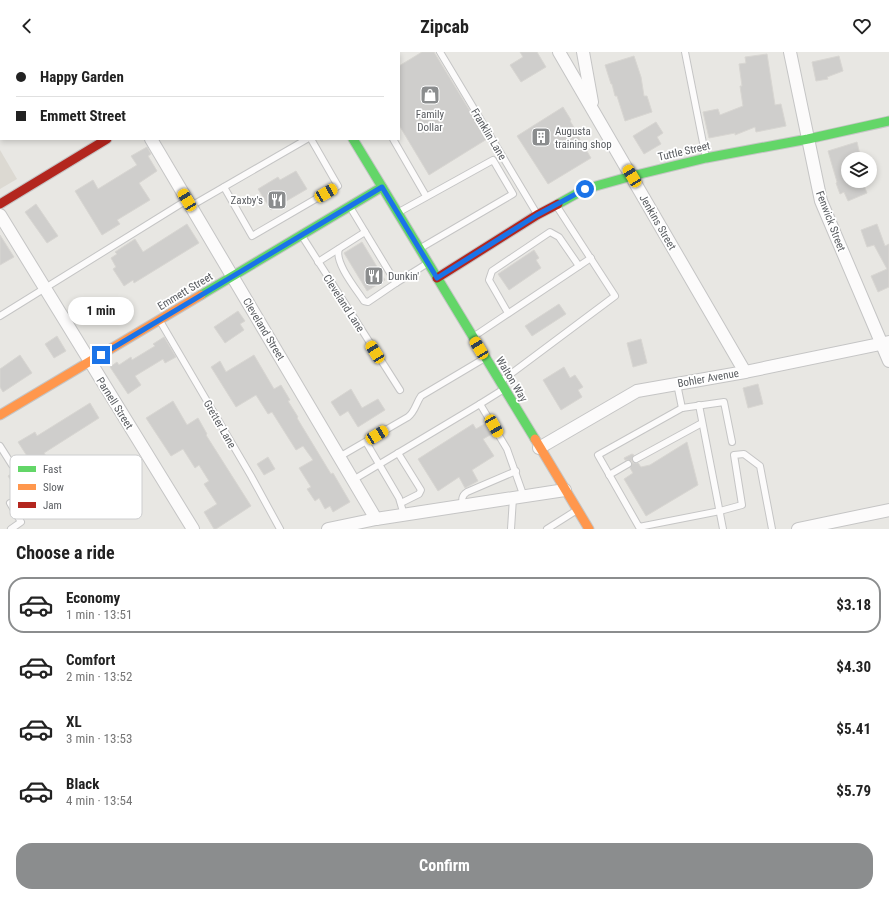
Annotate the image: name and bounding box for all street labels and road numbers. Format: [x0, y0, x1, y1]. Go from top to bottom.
street label: Franklin Lane [468, 106, 509, 162]
street label: Tuttle Street [657, 139, 711, 164]
street label: Fenwick Street [813, 189, 848, 253]
street label: Jenkins Street [636, 192, 679, 252]
street label: Emmett Street [155, 270, 215, 313]
street label: Cleveland Lane [320, 272, 367, 334]
street label: Cleveland Street [240, 296, 287, 363]
street label: Walton Way [493, 354, 530, 405]
street label: Bohler Avenue [676, 367, 740, 390]
street label: Parnell Street [94, 375, 136, 432]
street label: Gretter Lane [201, 398, 239, 451]

